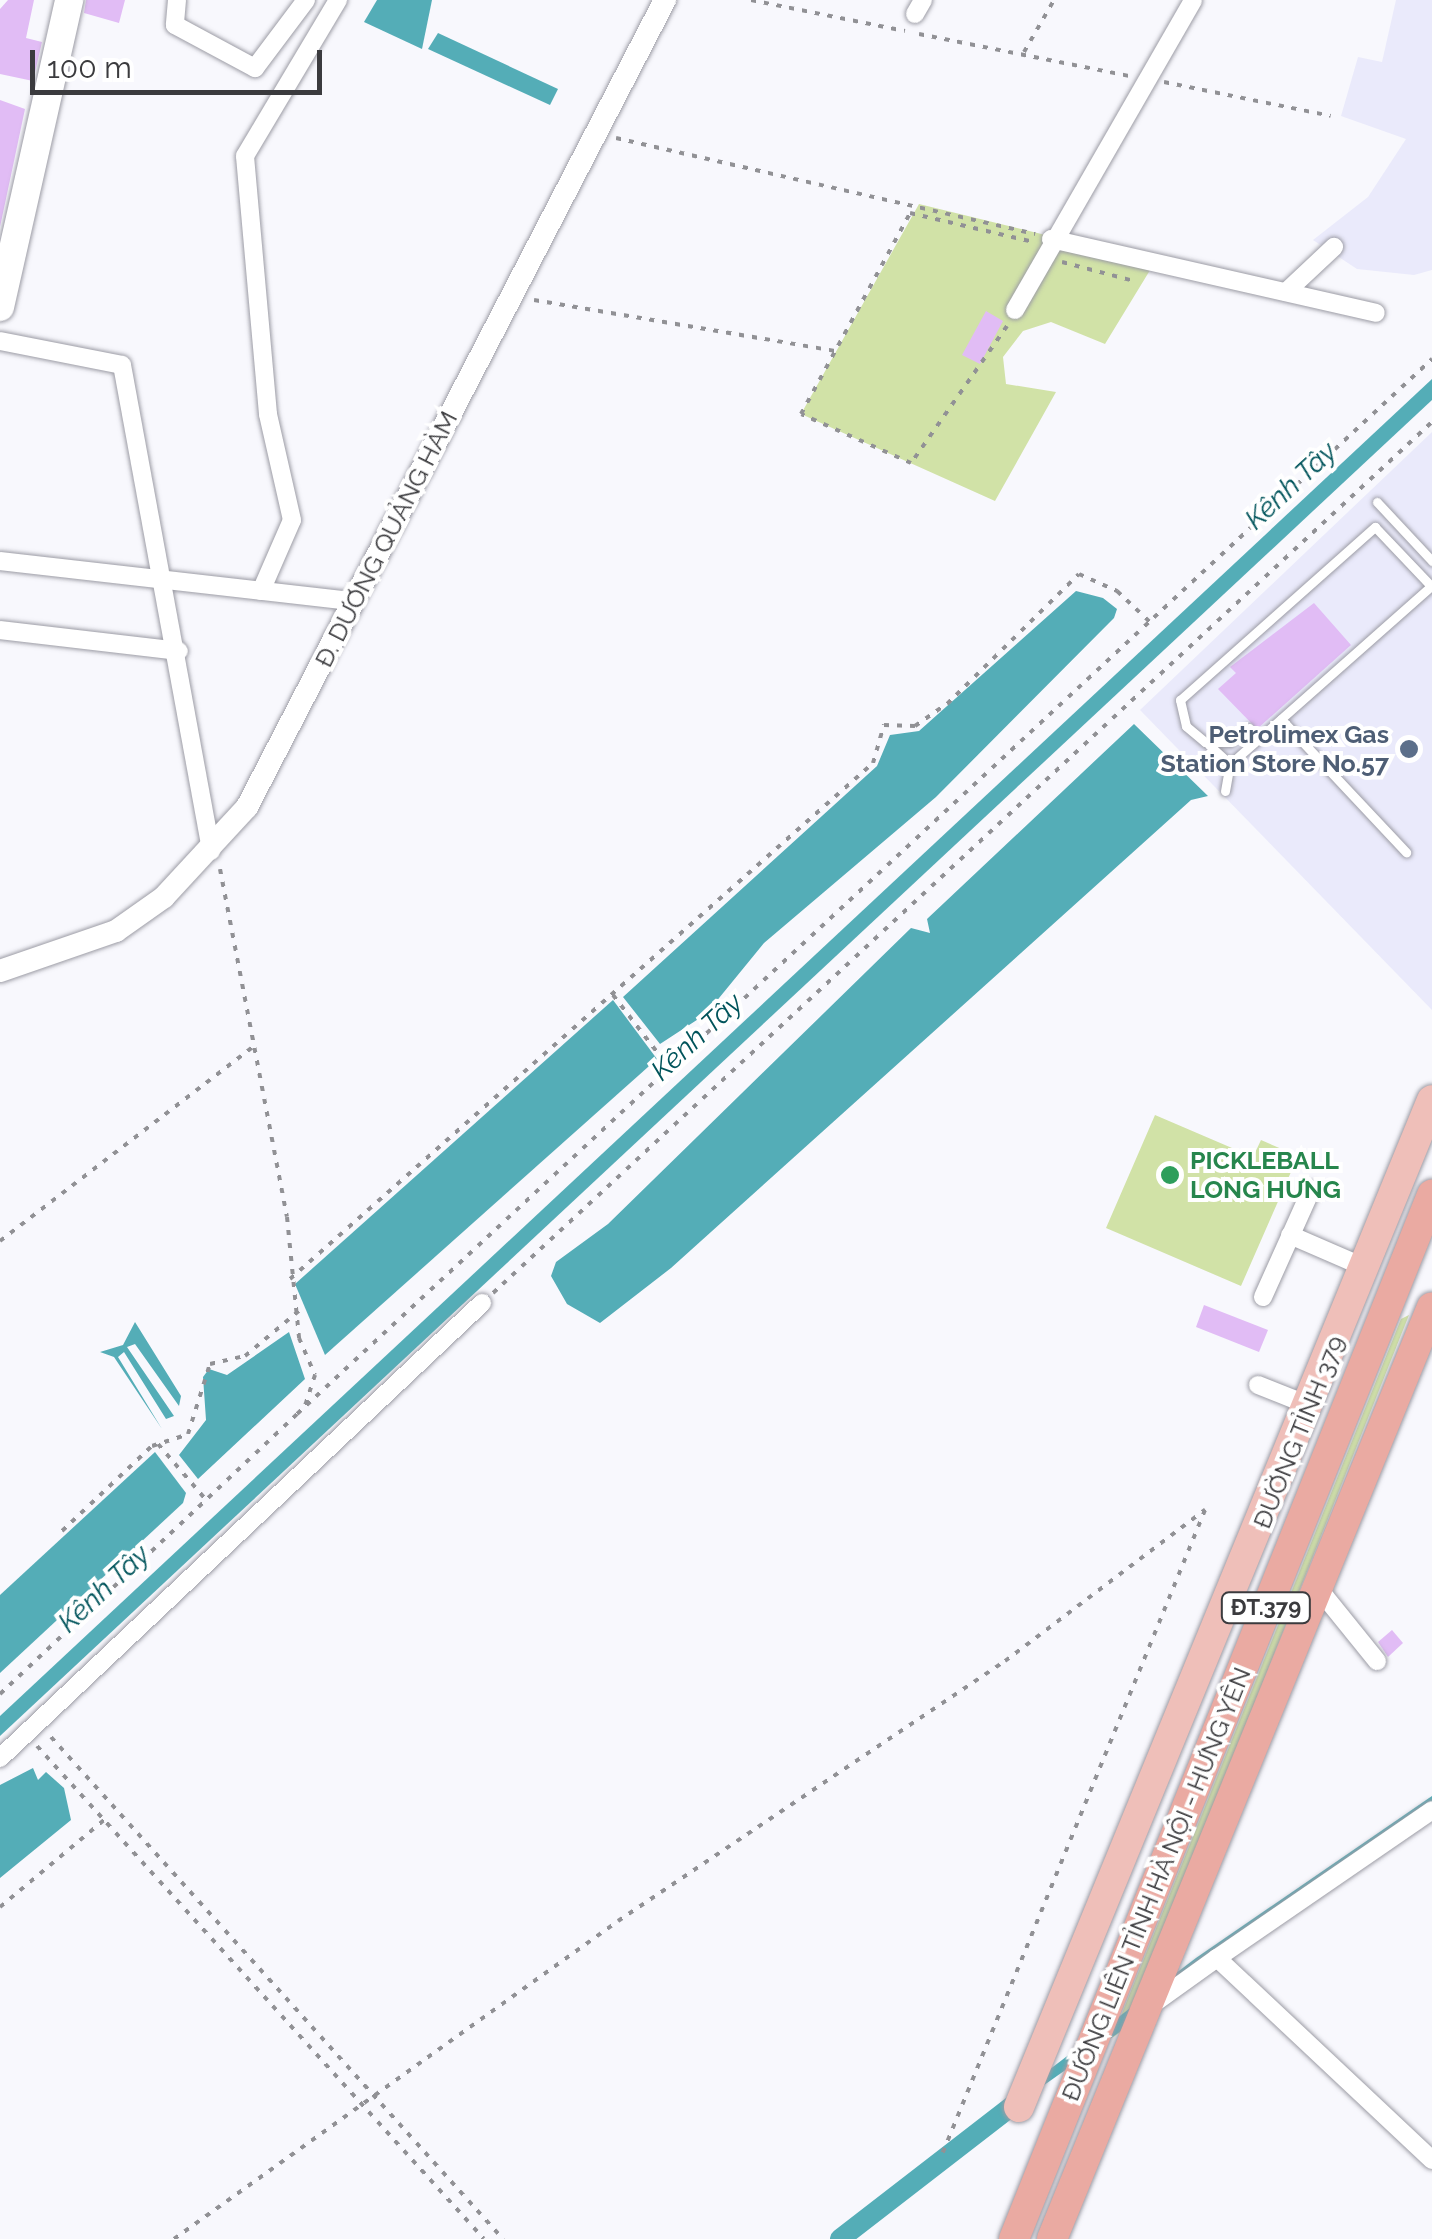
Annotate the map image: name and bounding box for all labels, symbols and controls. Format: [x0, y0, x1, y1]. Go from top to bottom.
scale bar [35, 30, 328, 92]
text: 100 m [47, 50, 132, 85]
street label: Đ. DƯƠNG QUẢNG HÀM [308, 406, 464, 672]
water label: Kênh Tây [1238, 435, 1344, 537]
place label: Petrolimex Gas Station Store No.57 [1161, 720, 1389, 779]
marker: Petrolimex Gas Station Store No.57 [1398, 738, 1420, 760]
water label: Kênh Tây [644, 986, 750, 1088]
place label: PICKLEBALL LONG HƯNG [1190, 1146, 1341, 1205]
marker: PICKLEBALL LONG HƯNG [1159, 1164, 1181, 1186]
street label: ĐƯỜNG TỈNH 379 [1247, 1331, 1351, 1533]
water label: Kênh Tây [51, 1538, 157, 1640]
road number: ĐT.379 [1218, 1591, 1314, 1625]
street label: ĐƯỜNG LIÊN TỈNH HÀ NỘI - HƯNG YÊN [1055, 1662, 1257, 2106]

